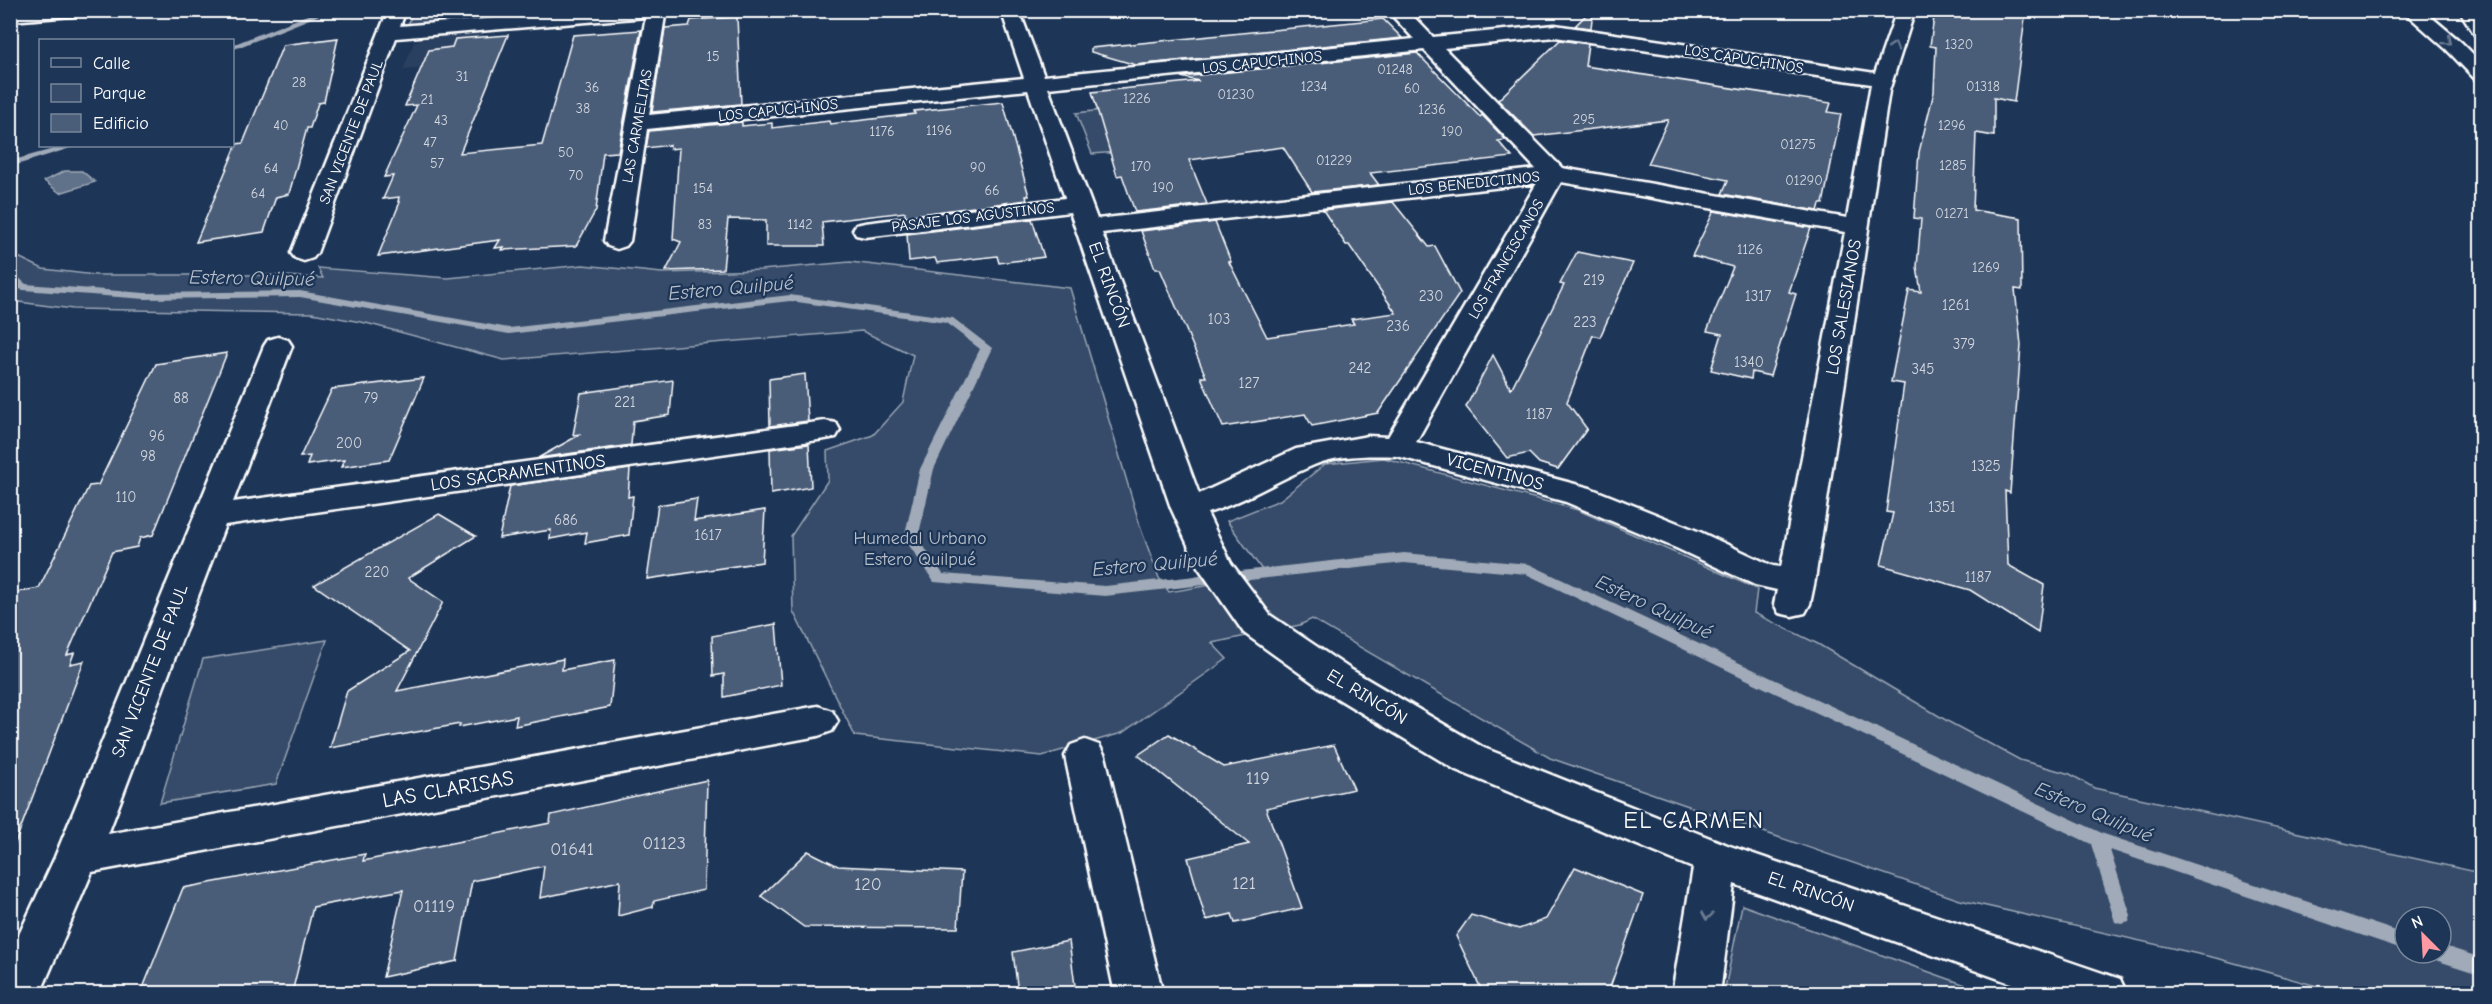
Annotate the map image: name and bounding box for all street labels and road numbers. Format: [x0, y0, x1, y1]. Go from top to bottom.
street label: LOS CAPUCHINOS [1683, 41, 1805, 77]
street label: LOS CAPUCHINOS [1201, 47, 1323, 77]
street label: SAN VICENTE DE PAUL [315, 57, 387, 207]
street label: LAS CARMELITAS [618, 68, 656, 184]
street label: LOS CAPUCHINOS [717, 95, 839, 125]
street label: LOS BENEDICTINOS [1407, 167, 1541, 199]
street label: LOS FRANCISCANOS [1464, 196, 1548, 322]
street label: PASAJE LOS AGUSTINOS [891, 198, 1055, 236]
street label: LOS SALESIANOS [1822, 238, 1866, 376]
street label: EL RINCÓN [1084, 239, 1135, 331]
street label: VICENTINOS [1444, 449, 1546, 495]
street label: LOS SACRAMENTINOS [429, 450, 607, 496]
street label: SAN VICENTE DE PAUL [107, 581, 193, 761]
street label: EL RINCÓN [1323, 664, 1411, 729]
street label: LAS CLARISAS [380, 766, 516, 812]
street label: EL RINCÓN [1765, 866, 1857, 917]

